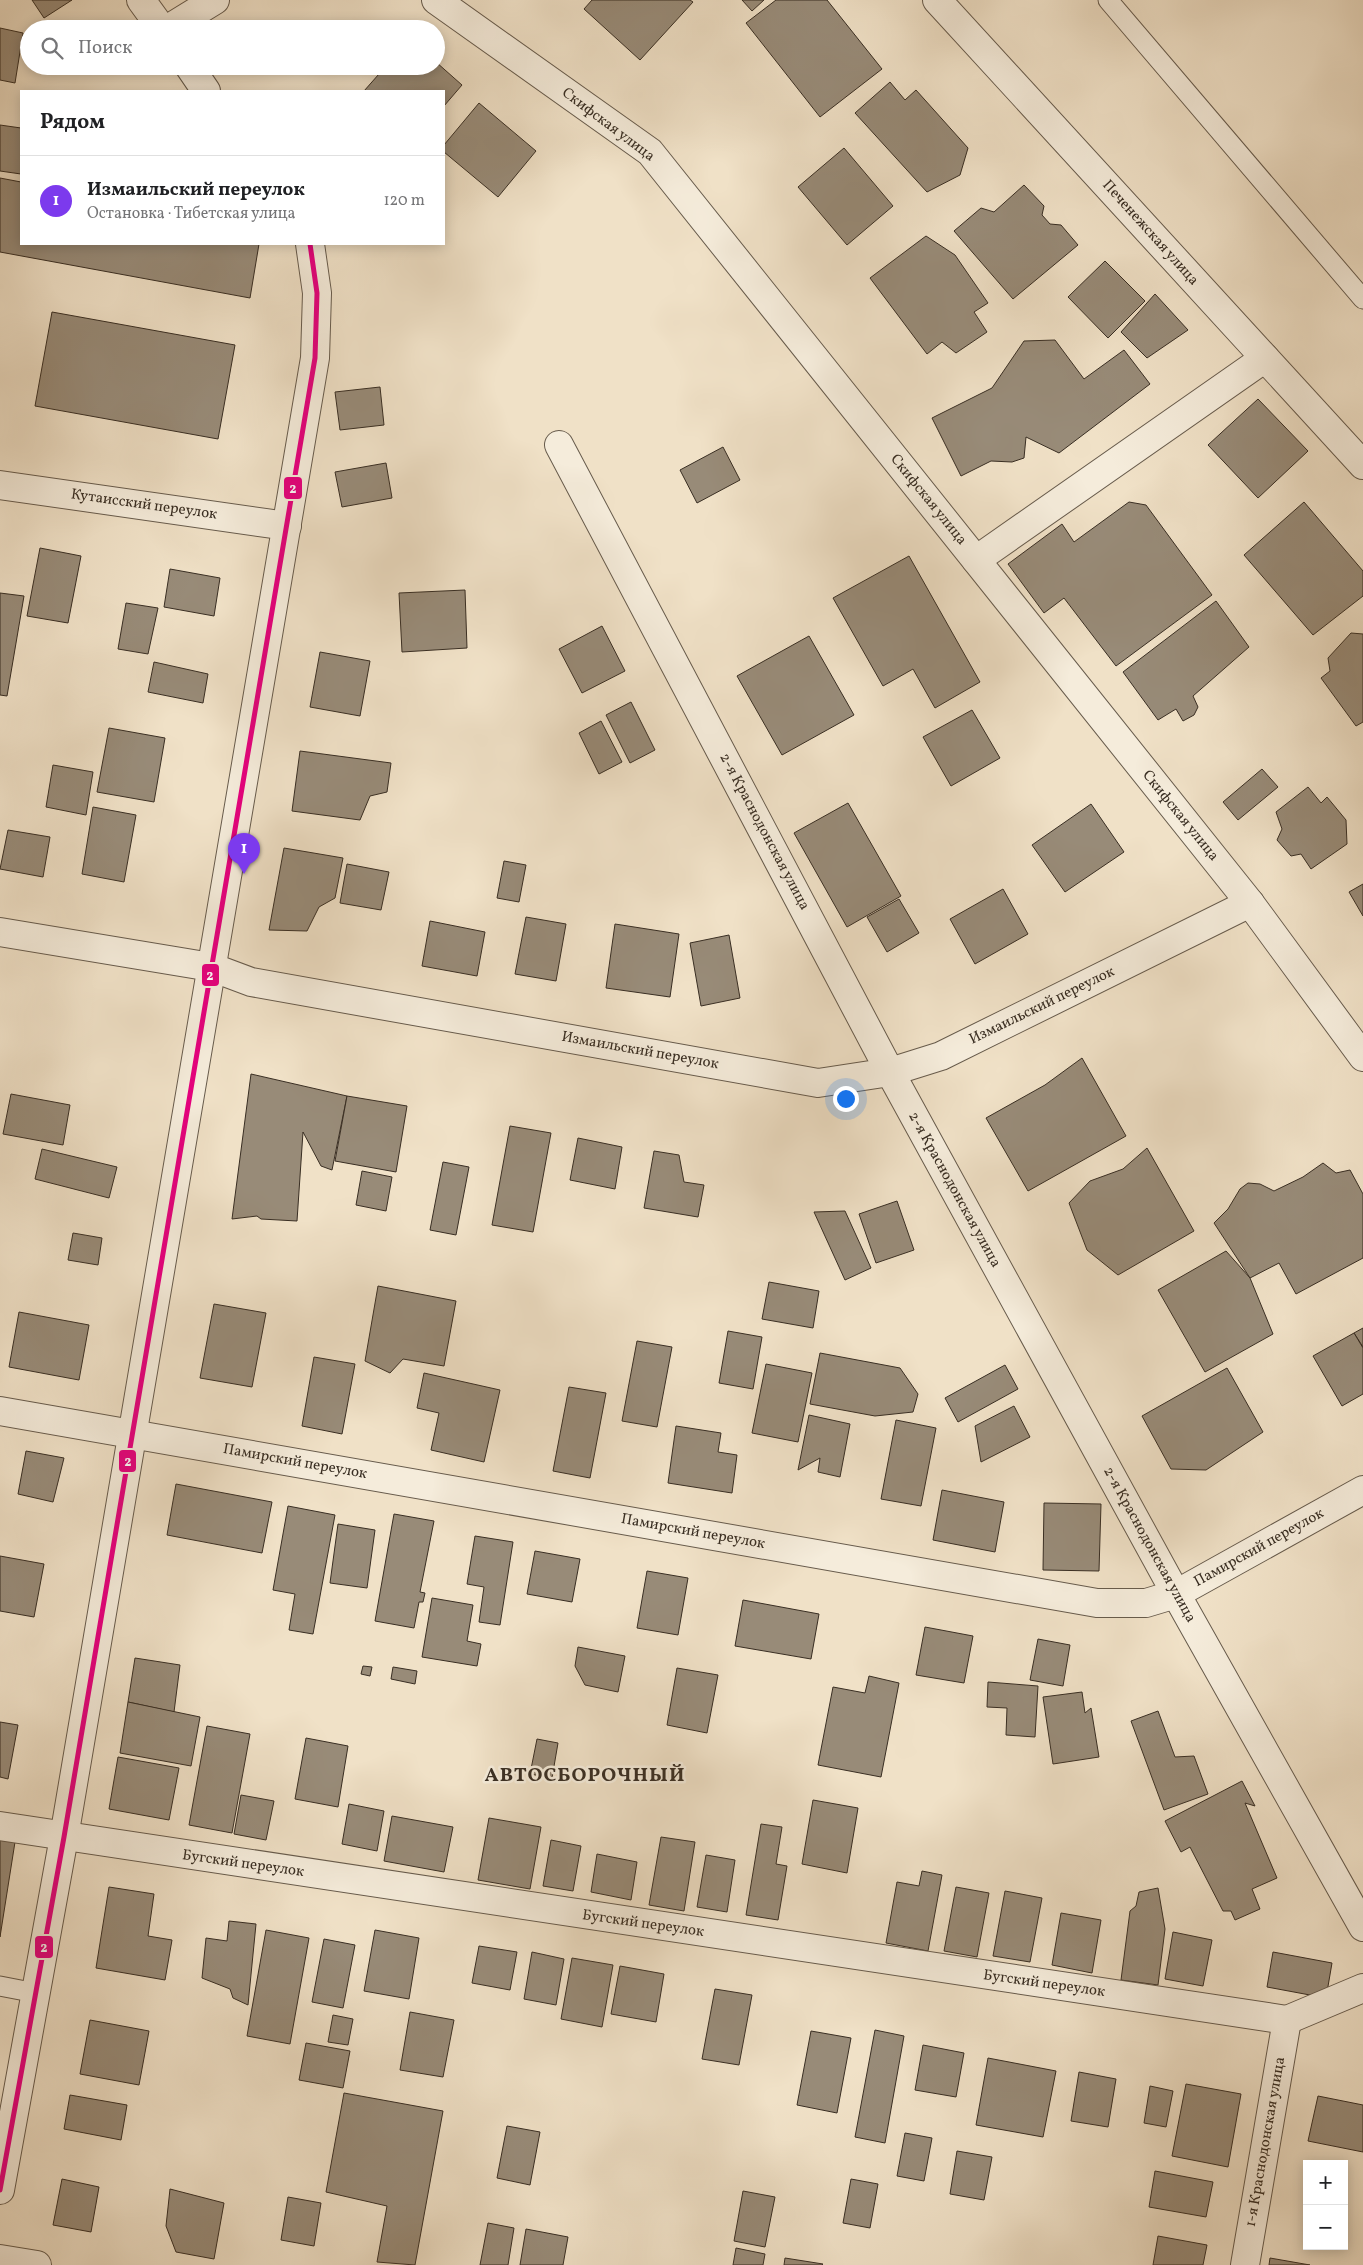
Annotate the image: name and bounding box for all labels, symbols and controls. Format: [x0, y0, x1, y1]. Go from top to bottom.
search box [20, 20, 445, 75]
icon: search [38, 34, 66, 62]
text: Поиск [78, 35, 132, 61]
street label: Скифская улица [557, 83, 659, 167]
text: Рядом [40, 108, 105, 137]
street label: Печенежская улица [1097, 176, 1203, 290]
text: Измаильский переулок [87, 177, 305, 203]
text: 1 [53, 190, 59, 212]
text: 120 m [383, 190, 425, 212]
text: Остановка · Тибетская улица [87, 203, 296, 225]
street label: Скифская улица [885, 450, 971, 550]
line badge: 2 [283, 476, 303, 500]
text: 2 [289, 480, 297, 499]
street label: Кутаисский переулок [70, 484, 218, 526]
street label: 2-я Краснодонская улица [714, 750, 814, 914]
street label: Скифская улица [1137, 766, 1223, 866]
pin: 1 [228, 833, 260, 874]
street label: Измаильский переулок [966, 962, 1118, 1050]
line badge: 2 [201, 963, 220, 987]
text: 2 [206, 967, 214, 986]
street label: Измаильский переулок [560, 1027, 720, 1075]
your location [833, 1086, 859, 1112]
street label: 2-я Краснодонская улица [902, 1108, 1006, 1272]
street label: Памирский переулок [221, 1439, 369, 1485]
line badge: 2 [118, 1449, 137, 1473]
text: 2 [124, 1453, 132, 1472]
street label: 2-я Краснодонская улица [1097, 1463, 1201, 1627]
street label: Памирский переулок [1190, 1503, 1328, 1593]
street label: Памирский переулок [619, 1509, 767, 1555]
district label: АВТОСБОРОЧНЫЙ [484, 1762, 686, 1790]
street label: Бугский переулок [181, 1845, 305, 1883]
street label: Бугский переулок [581, 1905, 705, 1943]
line badge: 2 [34, 1935, 54, 1959]
text: 2 [40, 1939, 48, 1958]
street label: Бугский переулок [982, 1965, 1106, 2003]
street label: 1-я Краснодонская улица [1241, 2055, 1291, 2229]
map controls [1303, 2160, 1348, 2250]
button: + [1303, 2160, 1348, 2205]
button: − [1303, 2205, 1348, 2250]

